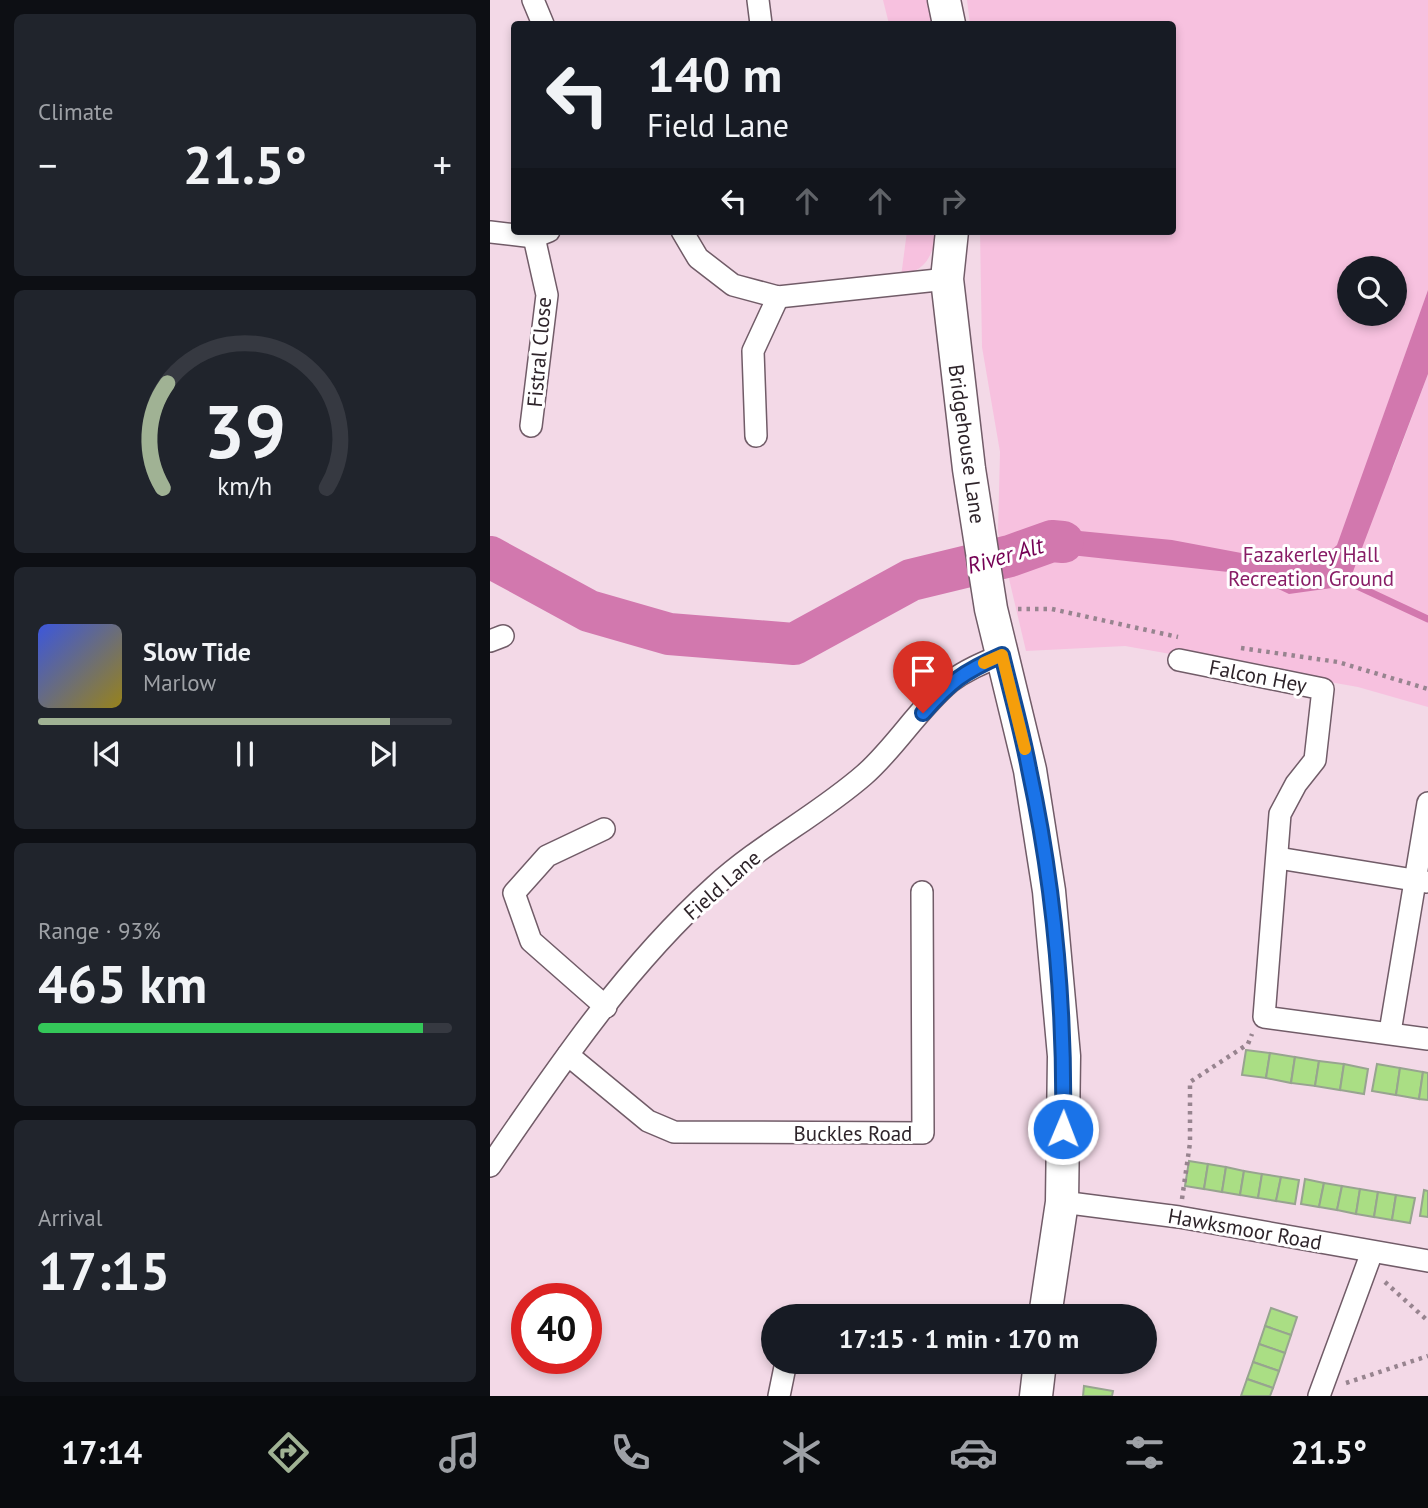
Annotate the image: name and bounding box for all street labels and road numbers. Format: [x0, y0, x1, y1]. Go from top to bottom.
street label: Fistral Close [521, 296, 557, 408]
street label: Bridgehouse Lane [942, 363, 992, 525]
street label: Falcon Hey [1207, 653, 1309, 699]
street label: Field Lane [678, 844, 766, 926]
street label: Buckles Road [794, 1120, 912, 1147]
street label: Hawksmoor Road [1166, 1202, 1324, 1256]

